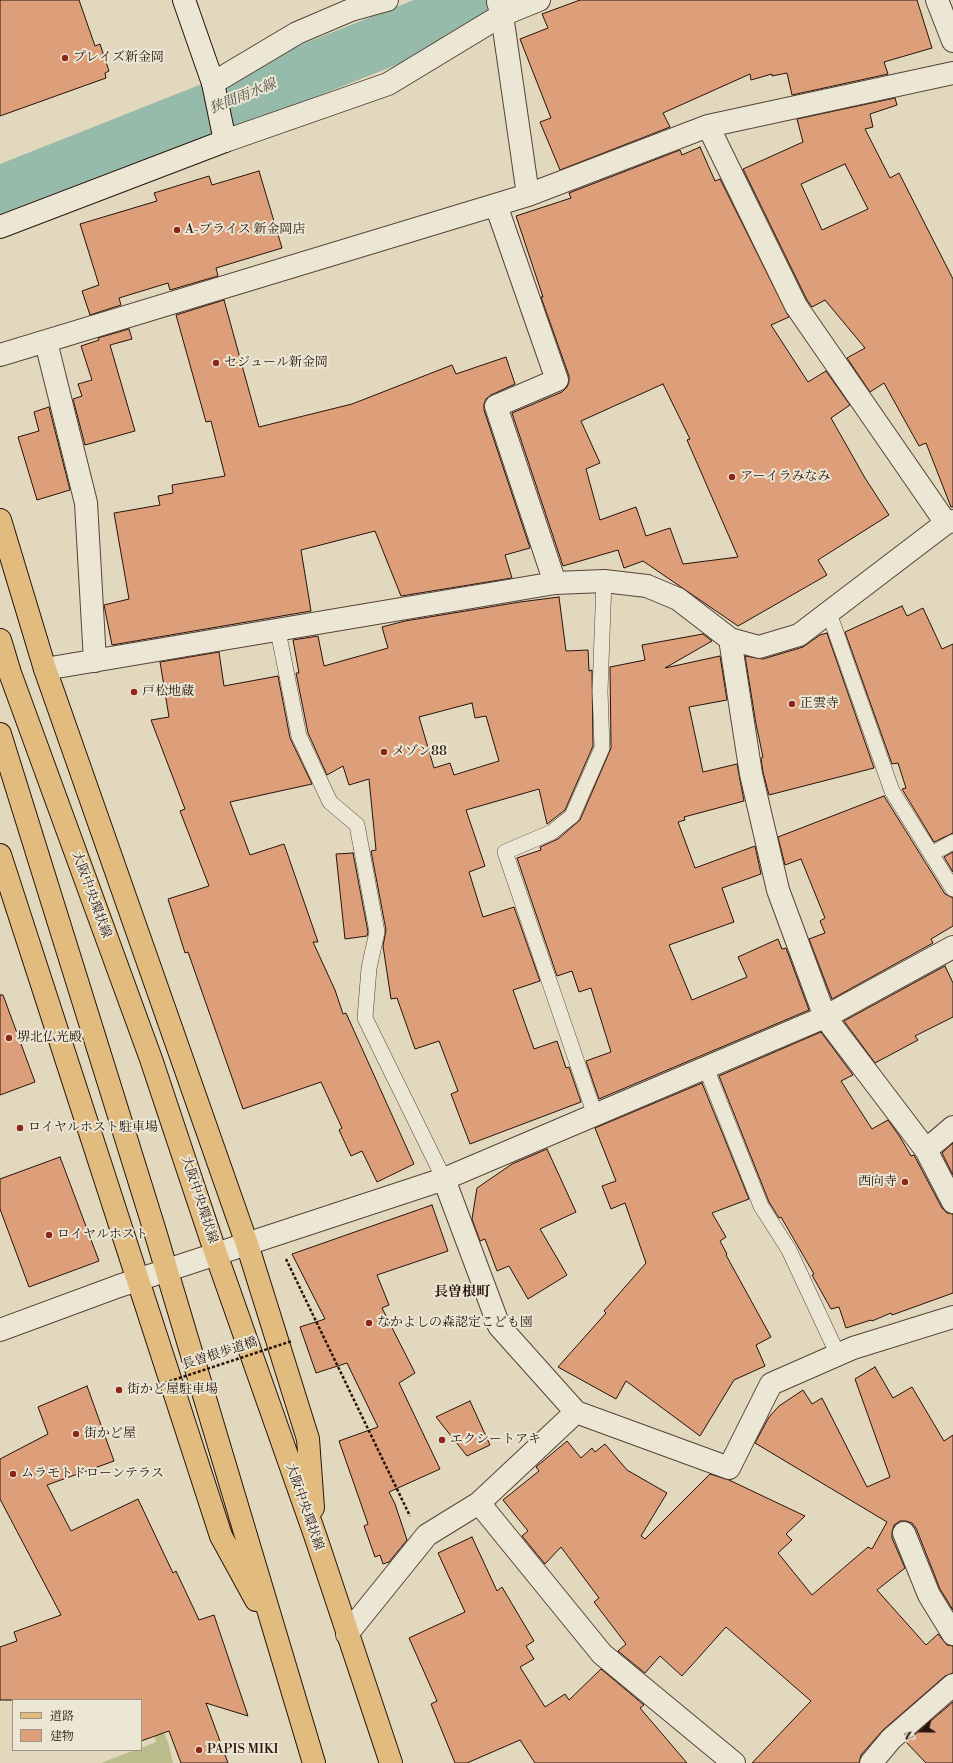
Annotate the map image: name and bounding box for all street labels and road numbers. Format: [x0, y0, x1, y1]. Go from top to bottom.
street label: 大阪中央環状線 [68, 850, 114, 940]
street label: 大阪中央環状線 [178, 1154, 220, 1246]
street label: 長曽根歩道橋 [180, 1335, 260, 1373]
street label: 大阪中央環状線 [282, 1461, 326, 1553]

